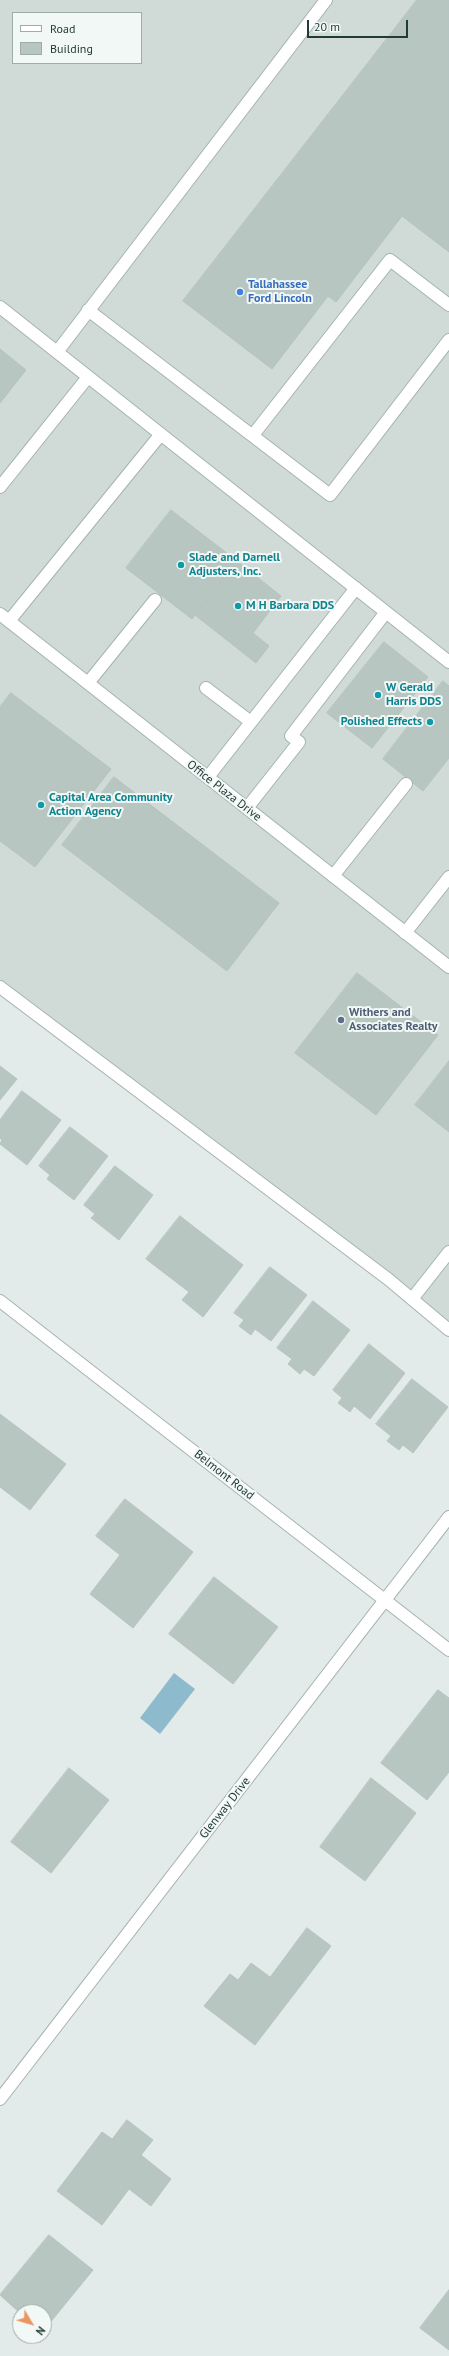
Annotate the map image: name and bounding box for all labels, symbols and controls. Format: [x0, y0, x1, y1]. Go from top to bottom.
legend [12, 12, 142, 64]
scale bar [309, 12, 410, 38]
text: 20 m [314, 19, 340, 34]
text: Road [50, 21, 75, 36]
text: Building [50, 41, 93, 56]
place label: Tallahassee Ford Lincoln [248, 278, 312, 306]
marker: Tallahassee Ford Lincoln [235, 287, 245, 297]
place label: Slade and Darnell Adjusters, Inc. [189, 551, 280, 579]
marker: Slade and Darnell Adjusters, Inc. [176, 560, 186, 570]
place label: M H Barbara DDS [246, 599, 334, 613]
marker: M H Barbara DDS [233, 601, 243, 611]
place label: W Gerald Harris DDS [386, 681, 441, 709]
marker: W Gerald Harris DDS [373, 690, 383, 700]
place label: Polished Effects [341, 715, 422, 729]
marker: Polished Effects [425, 717, 435, 727]
street label: Office Plaza Drive [184, 757, 264, 825]
place label: Capital Area Community Action Agency [49, 791, 172, 819]
marker: Capital Area Community Action Agency [36, 800, 46, 810]
place label: Withers and Associates Realty [349, 1006, 437, 1034]
marker: Withers and Associates Realty [336, 1015, 346, 1025]
street label: Belmont Road [191, 1447, 257, 1503]
street label: Glenway Drive [197, 1774, 253, 1842]
north arrow [12, 2304, 52, 2344]
text: N [33, 2324, 48, 2338]

